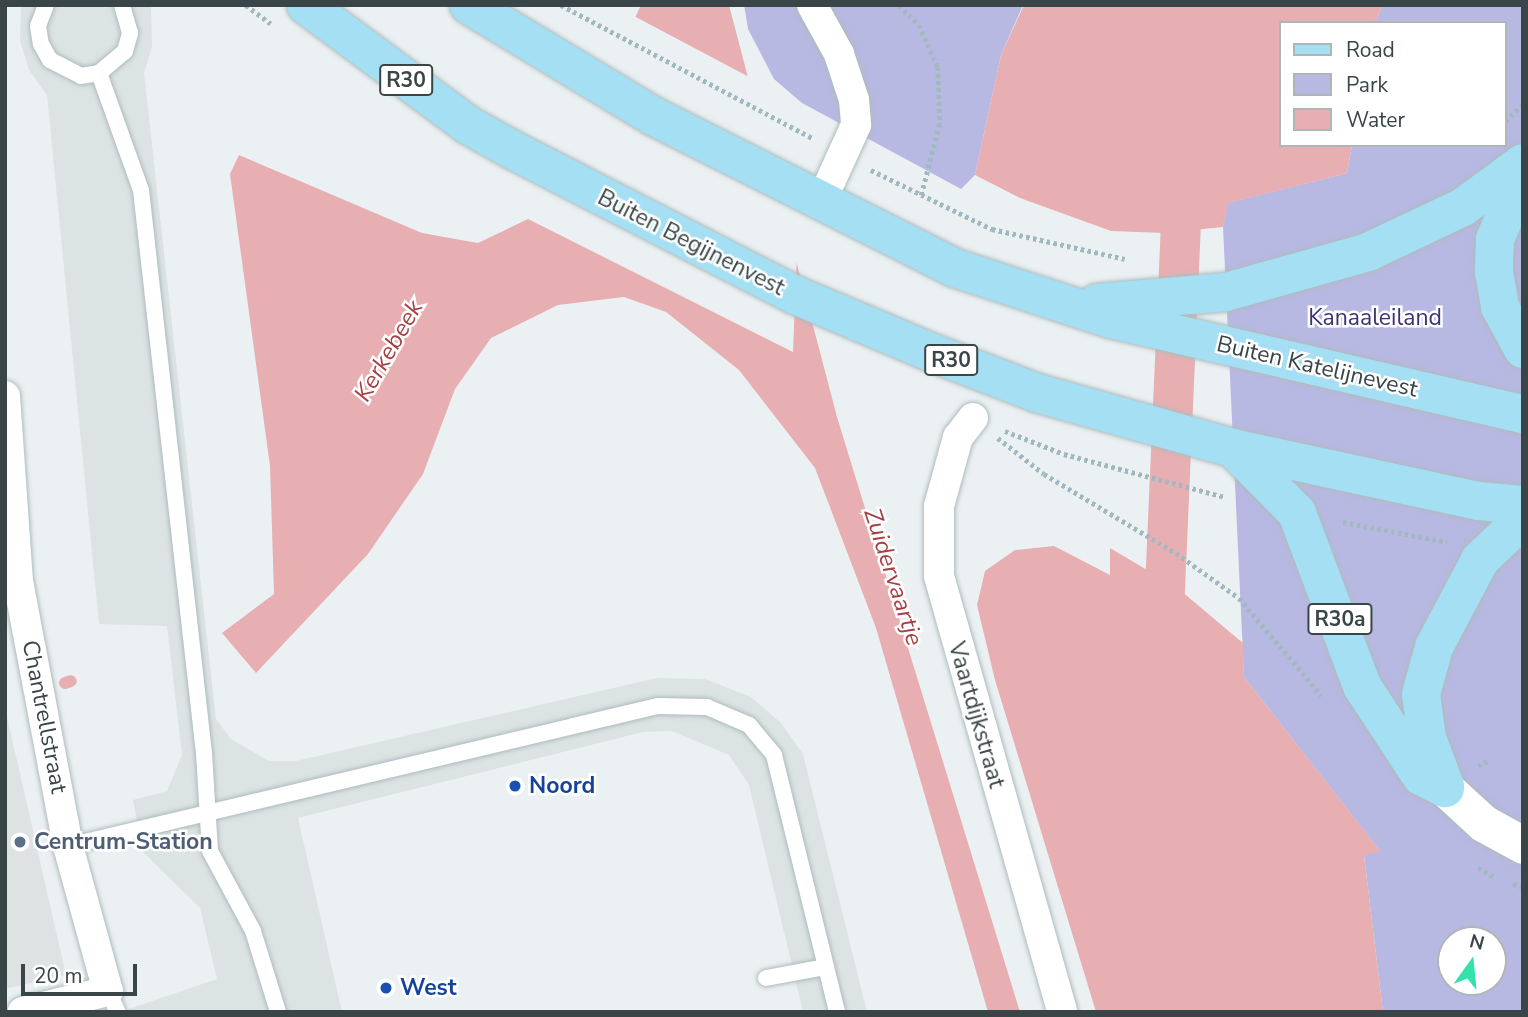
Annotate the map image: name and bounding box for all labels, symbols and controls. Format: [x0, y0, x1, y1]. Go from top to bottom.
legend [1280, 21, 1507, 147]
text: Road [1346, 36, 1395, 64]
road number: R30 [378, 62, 434, 98]
text: Park [1346, 71, 1388, 99]
text: Water [1346, 106, 1405, 134]
street label: Buiten Begijnenvest [593, 184, 789, 302]
water label: Kerkebeek [349, 295, 429, 407]
park label: Kanaaleiland [1308, 304, 1442, 332]
street label: Buiten Katelijnevest [1214, 330, 1420, 404]
road number: R30 [923, 342, 979, 378]
water label: Zuidervaartje [857, 505, 929, 649]
road number: R30a [1307, 602, 1373, 636]
street label: Chantrellstraat [16, 638, 72, 796]
street label: Vaartdijkstraat [942, 639, 1010, 791]
place label: Noord [529, 772, 595, 800]
marker: Noord [507, 778, 523, 794]
place label: Centrum-Station [34, 828, 213, 856]
marker: Centrum-Station [12, 834, 28, 850]
north arrow [1437, 926, 1507, 996]
text: N [1467, 928, 1487, 957]
scale bar [24, 950, 140, 994]
text: 20 m [34, 962, 83, 990]
place label: West [400, 974, 457, 1002]
marker: West [378, 980, 394, 996]

